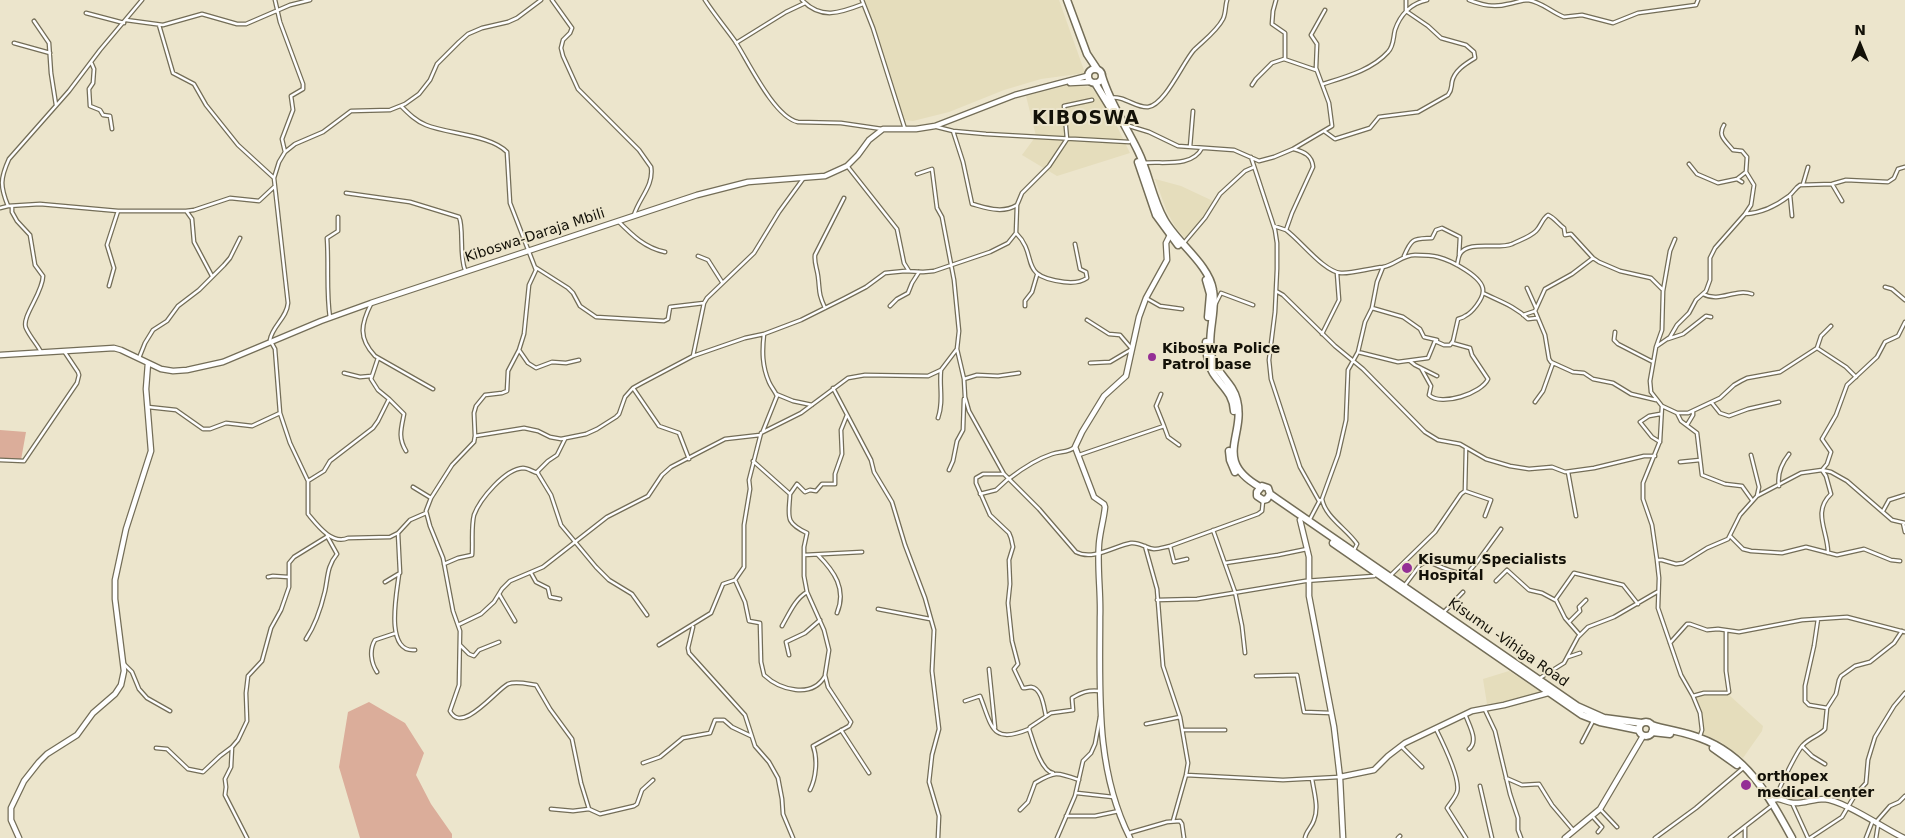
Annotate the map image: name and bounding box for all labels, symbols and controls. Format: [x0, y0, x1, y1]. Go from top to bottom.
north arrow [1835, 20, 1885, 70]
text: N [1854, 22, 1866, 38]
district label: KIBOSWA [1031, 108, 1141, 130]
street label: Kiboswa-Daraja Mbili [463, 205, 607, 267]
place label: Kiboswa Police Patrol base [1162, 341, 1280, 374]
marker: Kiboswa Police Patrol base [1146, 351, 1158, 363]
place label: Kisumu Specialists Hospital [1418, 552, 1566, 584]
marker: Kisumu Specialists Hospital [1400, 561, 1414, 575]
street label: Kisumu -Vihiga Road [1444, 595, 1572, 691]
place label: orthopex medical center [1757, 769, 1874, 802]
marker: orthopex medical center [1739, 778, 1753, 792]

